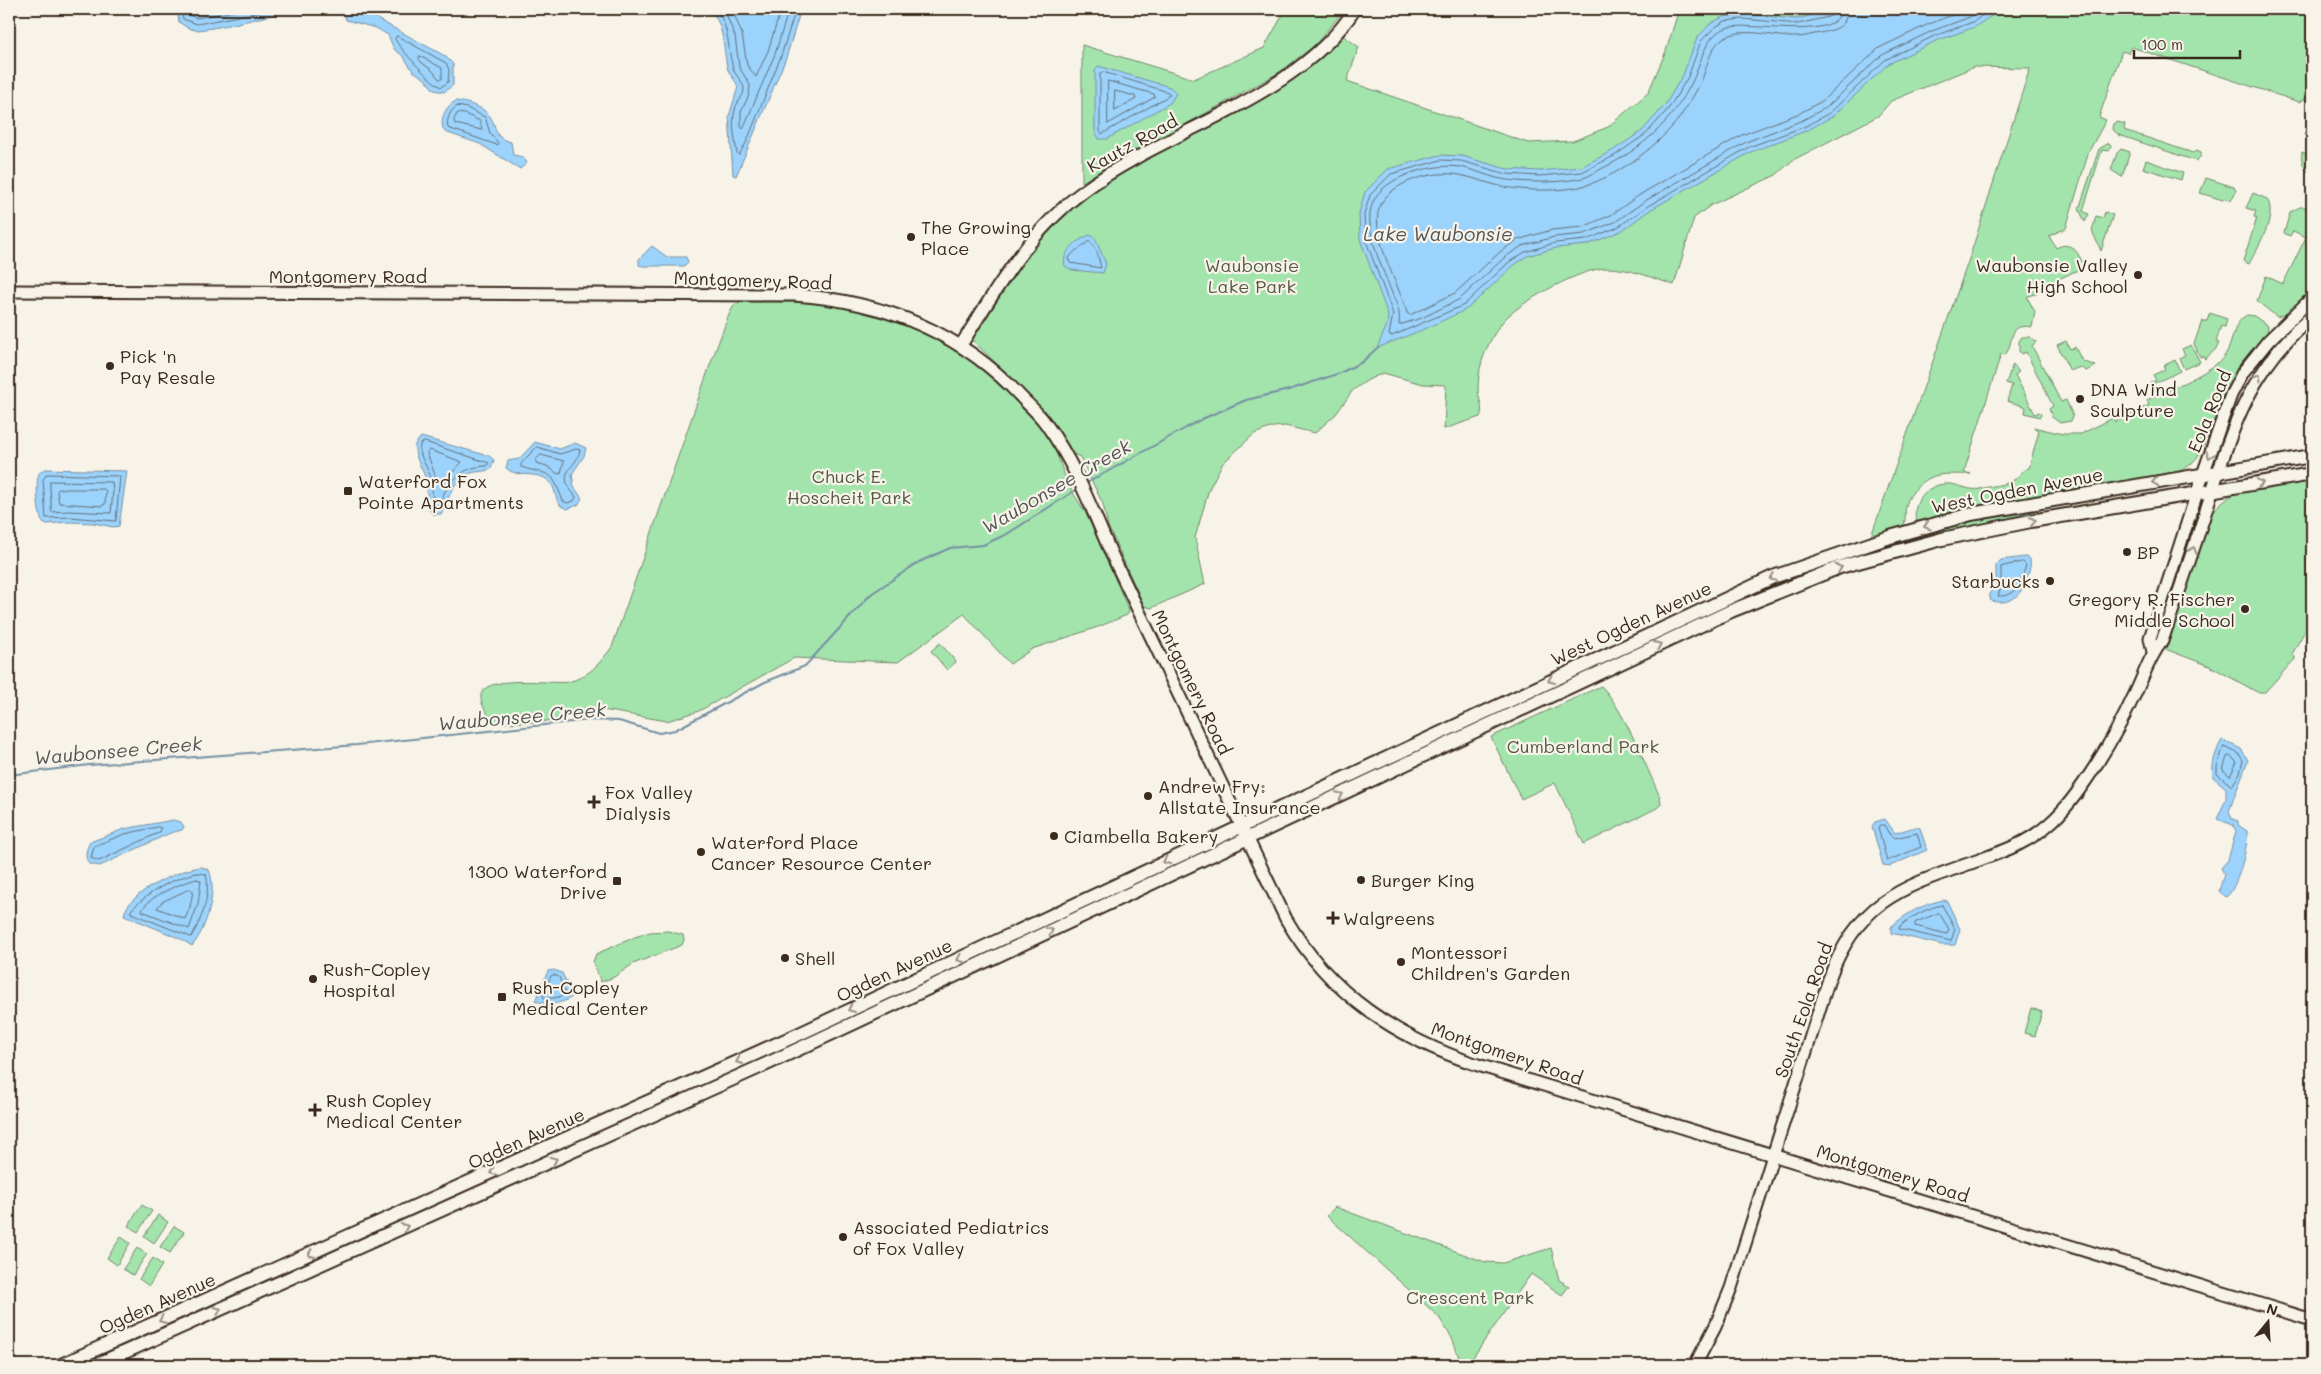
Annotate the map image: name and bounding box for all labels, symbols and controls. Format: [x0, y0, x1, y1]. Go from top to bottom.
scale bar [2134, 28, 2240, 60]
text: 100 m [2141, 34, 2183, 54]
street label: Kautz Road [1082, 108, 1182, 178]
place label: The Growing Place [921, 215, 1031, 260]
water label: Lake Waubonsie [1363, 221, 1513, 246]
marker: The Growing Place [905, 231, 917, 243]
park label: Waubonsie Lake Park [1205, 253, 1299, 298]
place label: Waubonsie Valley High School [1976, 253, 2128, 298]
street label: Montgomery Road [269, 264, 427, 288]
street label: Montgomery Road [673, 265, 833, 295]
marker: Waubonsie Valley High School [2132, 269, 2144, 281]
place label: Pick 'n Pay Resale [120, 344, 216, 389]
marker: Pick 'n Pay Resale [104, 360, 116, 372]
street label: Eola Road [2182, 366, 2236, 456]
one-way arrow [2252, 373, 2261, 383]
place label: DNA Wind Sculpture [2090, 377, 2177, 422]
marker: DNA Wind Sculpture [2074, 393, 2086, 405]
water label: Waubonsee Creek [977, 433, 1136, 539]
one-way arrow [2206, 450, 2216, 459]
street label: West Ogden Avenue [1929, 462, 2105, 518]
park label: Chuck E. Hoscheit Park [787, 464, 911, 509]
place label: Waterford Fox Pointe Apartments [358, 469, 524, 514]
one-way arrow [2150, 477, 2159, 487]
one-way arrow [2256, 478, 2265, 488]
marker: Waterford Fox Pointe Apartments [342, 485, 354, 497]
one-way arrow [2028, 516, 2037, 526]
one-way arrow [1923, 520, 1931, 530]
place label: BP [2137, 540, 2159, 564]
marker: BP [2121, 546, 2133, 558]
one-way arrow [2187, 546, 2197, 555]
one-way arrow [1834, 564, 1843, 574]
place label: Starbucks [1951, 569, 2040, 593]
one-way arrow [1769, 571, 1778, 582]
street label: West Ogden Avenue [1547, 575, 1715, 671]
marker: Starbucks [2044, 575, 2056, 587]
place label: Gregory R. Fischer Middle School [2068, 587, 2235, 632]
marker: Gregory R. Fischer Middle School [2239, 603, 2251, 615]
street label: Montgomery Road [1146, 605, 1238, 759]
one-way arrow [1652, 642, 1661, 652]
one-way arrow [1547, 674, 1556, 685]
water label: Waubonsee Creek [437, 696, 608, 736]
water label: Waubonsee Creek [33, 730, 204, 770]
park label: Cumberland Park [1507, 734, 1659, 758]
place label: Andrew Fry: Allstate Insurance [1158, 774, 1321, 819]
place label: Fox Valley Dialysis [605, 780, 693, 825]
marker: Andrew Fry: Allstate Insurance [1142, 790, 1154, 802]
one-way arrow [1335, 791, 1344, 801]
marker: Fox Valley Dialysis [587, 795, 601, 809]
place label: Ciambella Bakery [1064, 824, 1218, 848]
place label: Waterford Place Cancer Resource Center [711, 830, 932, 875]
marker: Ciambella Bakery [1048, 830, 1060, 842]
marker: Waterford Place Cancer Resource Center [695, 846, 707, 858]
one-way arrow [1162, 855, 1171, 865]
place label: 1300 Waterford Drive [467, 859, 607, 904]
place label: Burger King [1371, 868, 1474, 892]
marker: Burger King [1355, 874, 1367, 886]
marker: 1300 Waterford Drive [611, 875, 623, 887]
place label: Walgreens [1343, 906, 1435, 930]
marker: Walgreens [1327, 912, 1339, 924]
one-way arrow [1045, 927, 1054, 938]
street label: Ogden Avenue [832, 933, 956, 1007]
street label: South Eola Road [1769, 939, 1837, 1081]
place label: Montessori Children's Garden [1411, 940, 1570, 985]
place label: Shell [795, 946, 835, 970]
marker: Shell [779, 952, 791, 964]
one-way arrow [956, 952, 965, 963]
marker: Montessori Children's Garden [1395, 956, 1407, 968]
place label: Rush-Copley Hospital [323, 957, 431, 1002]
marker: Rush-Copley Hospital [307, 973, 319, 985]
place label: Rush-Copley Medical Center [512, 975, 649, 1020]
marker: Rush-Copley Medical Center [496, 991, 508, 1003]
one-way arrow [847, 1003, 856, 1014]
street label: Montgomery Road [1428, 1016, 1586, 1090]
one-way arrow [735, 1055, 744, 1066]
place label: Rush Copley Medical Center [326, 1088, 463, 1133]
street label: Ogden Avenue [464, 1102, 588, 1174]
marker: Rush Copley Medical Center [308, 1103, 322, 1117]
street label: Montgomery Road [1814, 1138, 1972, 1208]
one-way arrow [549, 1156, 558, 1167]
one-way arrow [489, 1166, 498, 1176]
place label: Associated Pediatrics of Fox Valley [853, 1215, 1049, 1260]
one-way arrow [400, 1222, 409, 1233]
marker: Associated Pediatrics of Fox Valley [837, 1231, 849, 1243]
one-way arrow [307, 1248, 316, 1259]
street label: Ogden Avenue [95, 1267, 219, 1339]
park label: Crescent Park [1406, 1285, 1534, 1309]
north arrow [2244, 1296, 2294, 1346]
text: N [2264, 1298, 2280, 1320]
one-way arrow [213, 1306, 222, 1317]
one-way arrow [158, 1314, 167, 1324]

